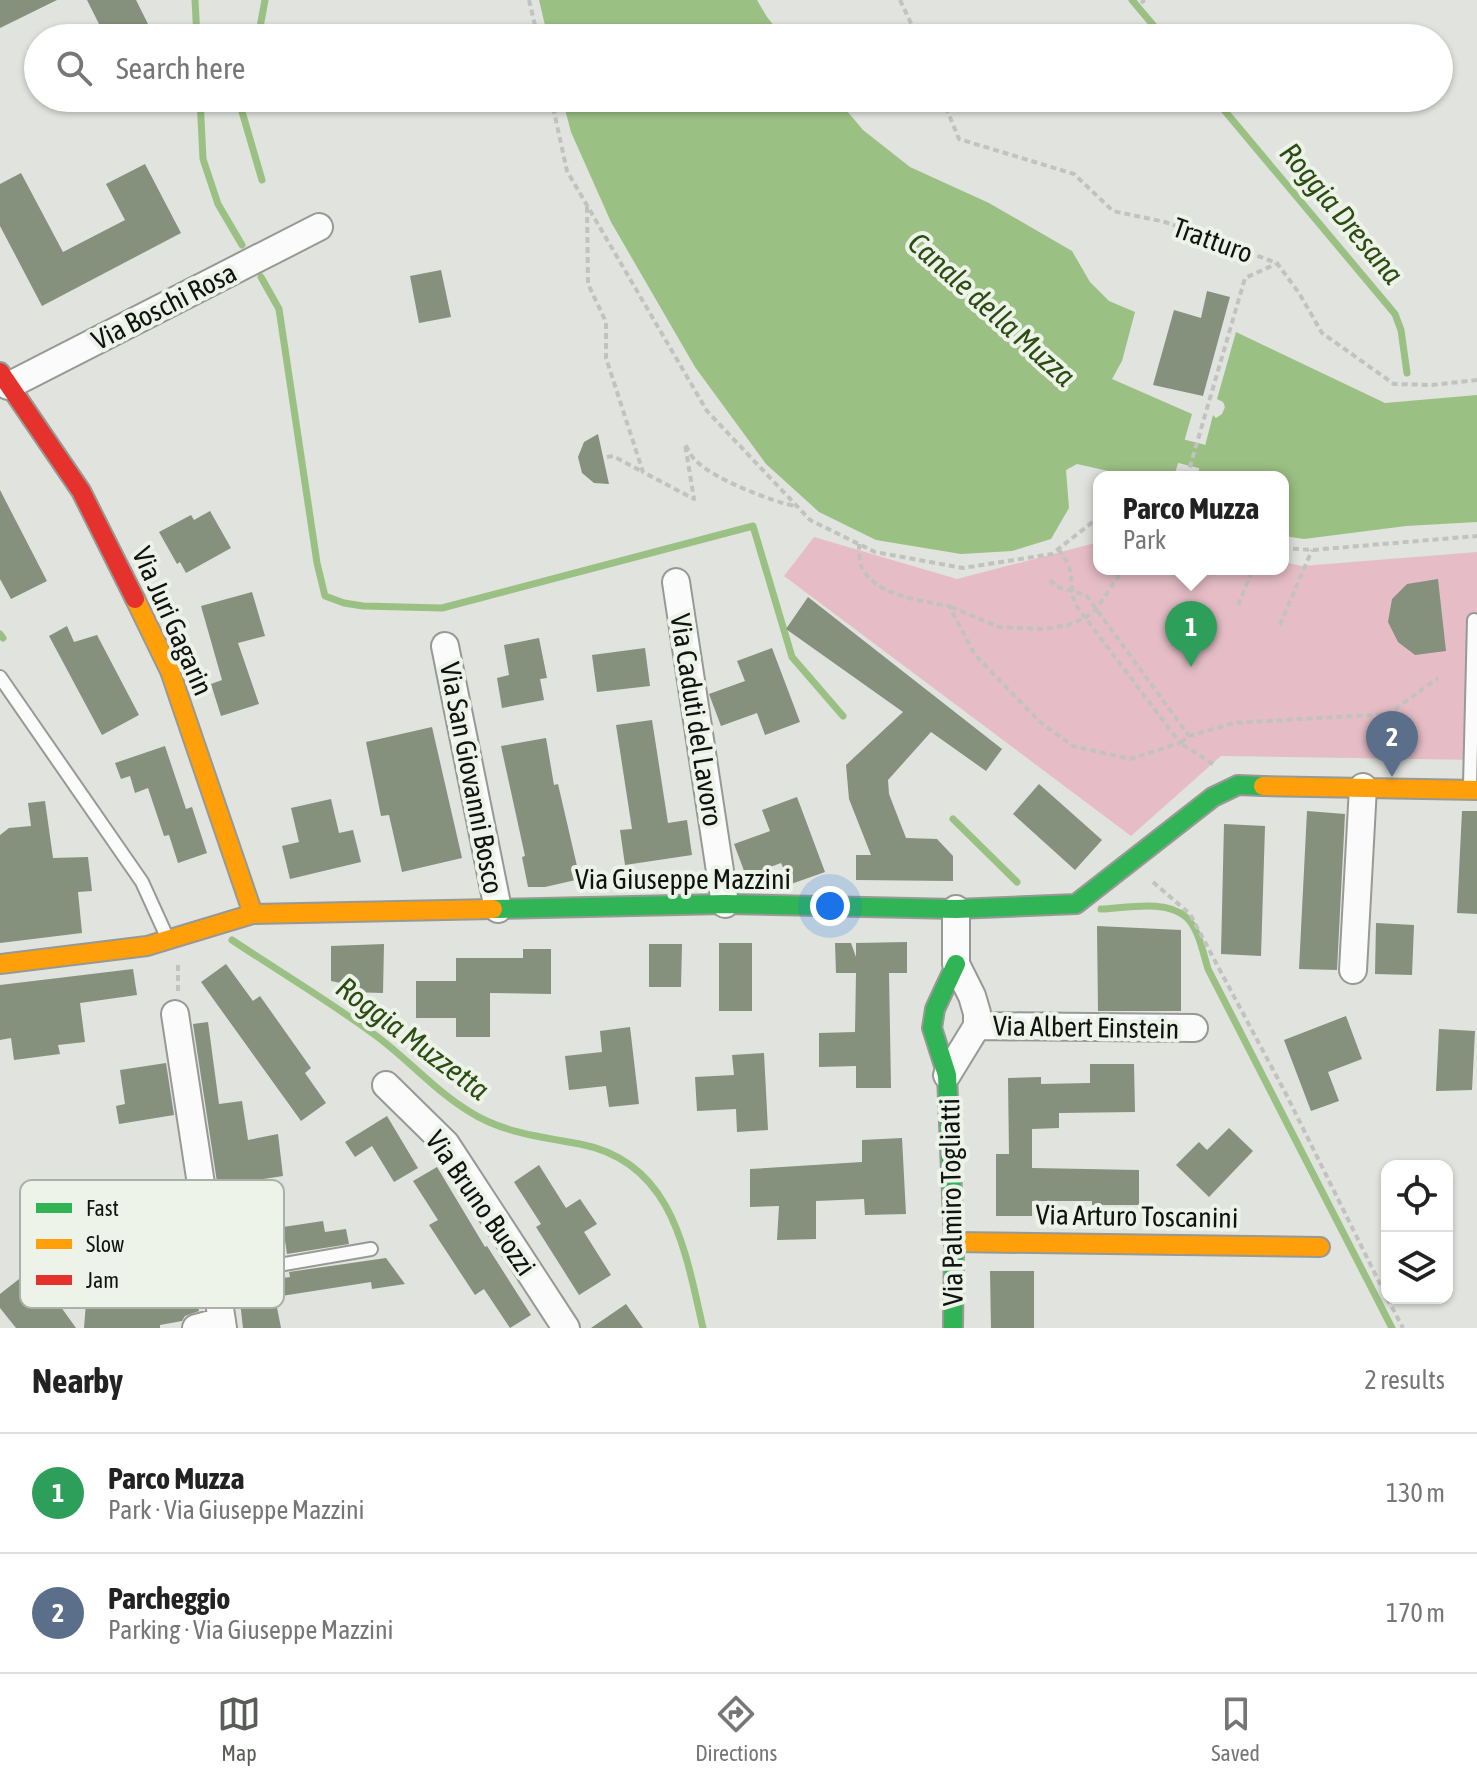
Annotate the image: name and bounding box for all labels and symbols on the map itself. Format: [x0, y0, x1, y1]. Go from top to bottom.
water label: Roggia Dresana [1273, 136, 1411, 290]
street label: Tratturo [1169, 211, 1257, 269]
water label: Canale della Muzza [902, 225, 1082, 393]
street label: Via Boschi Rosa [87, 256, 241, 356]
street label: Via Juri Gagarin [126, 542, 220, 700]
pin: 1 [1165, 601, 1217, 667]
street label: Via Caduti del Lavoro [664, 611, 730, 829]
street label: Via San Giovanni Bosco [434, 660, 510, 896]
pin: 2 [1366, 711, 1418, 777]
street label: Via Giuseppe Mazzini [575, 863, 791, 895]
your location [810, 886, 850, 926]
water label: Roggia Muzzetta [330, 970, 496, 1106]
street label: Via Albert Einstein [993, 1009, 1179, 1045]
street label: Via Palmiro Togliatti [933, 1098, 969, 1306]
street label: Via Bruno Buozzi [419, 1125, 543, 1281]
legend [20, 1180, 284, 1308]
text: Fast [86, 1195, 119, 1221]
street label: Via Arturo Toscanini [1035, 1198, 1239, 1234]
text: Slow [86, 1231, 124, 1257]
text: Jam [86, 1267, 119, 1293]

